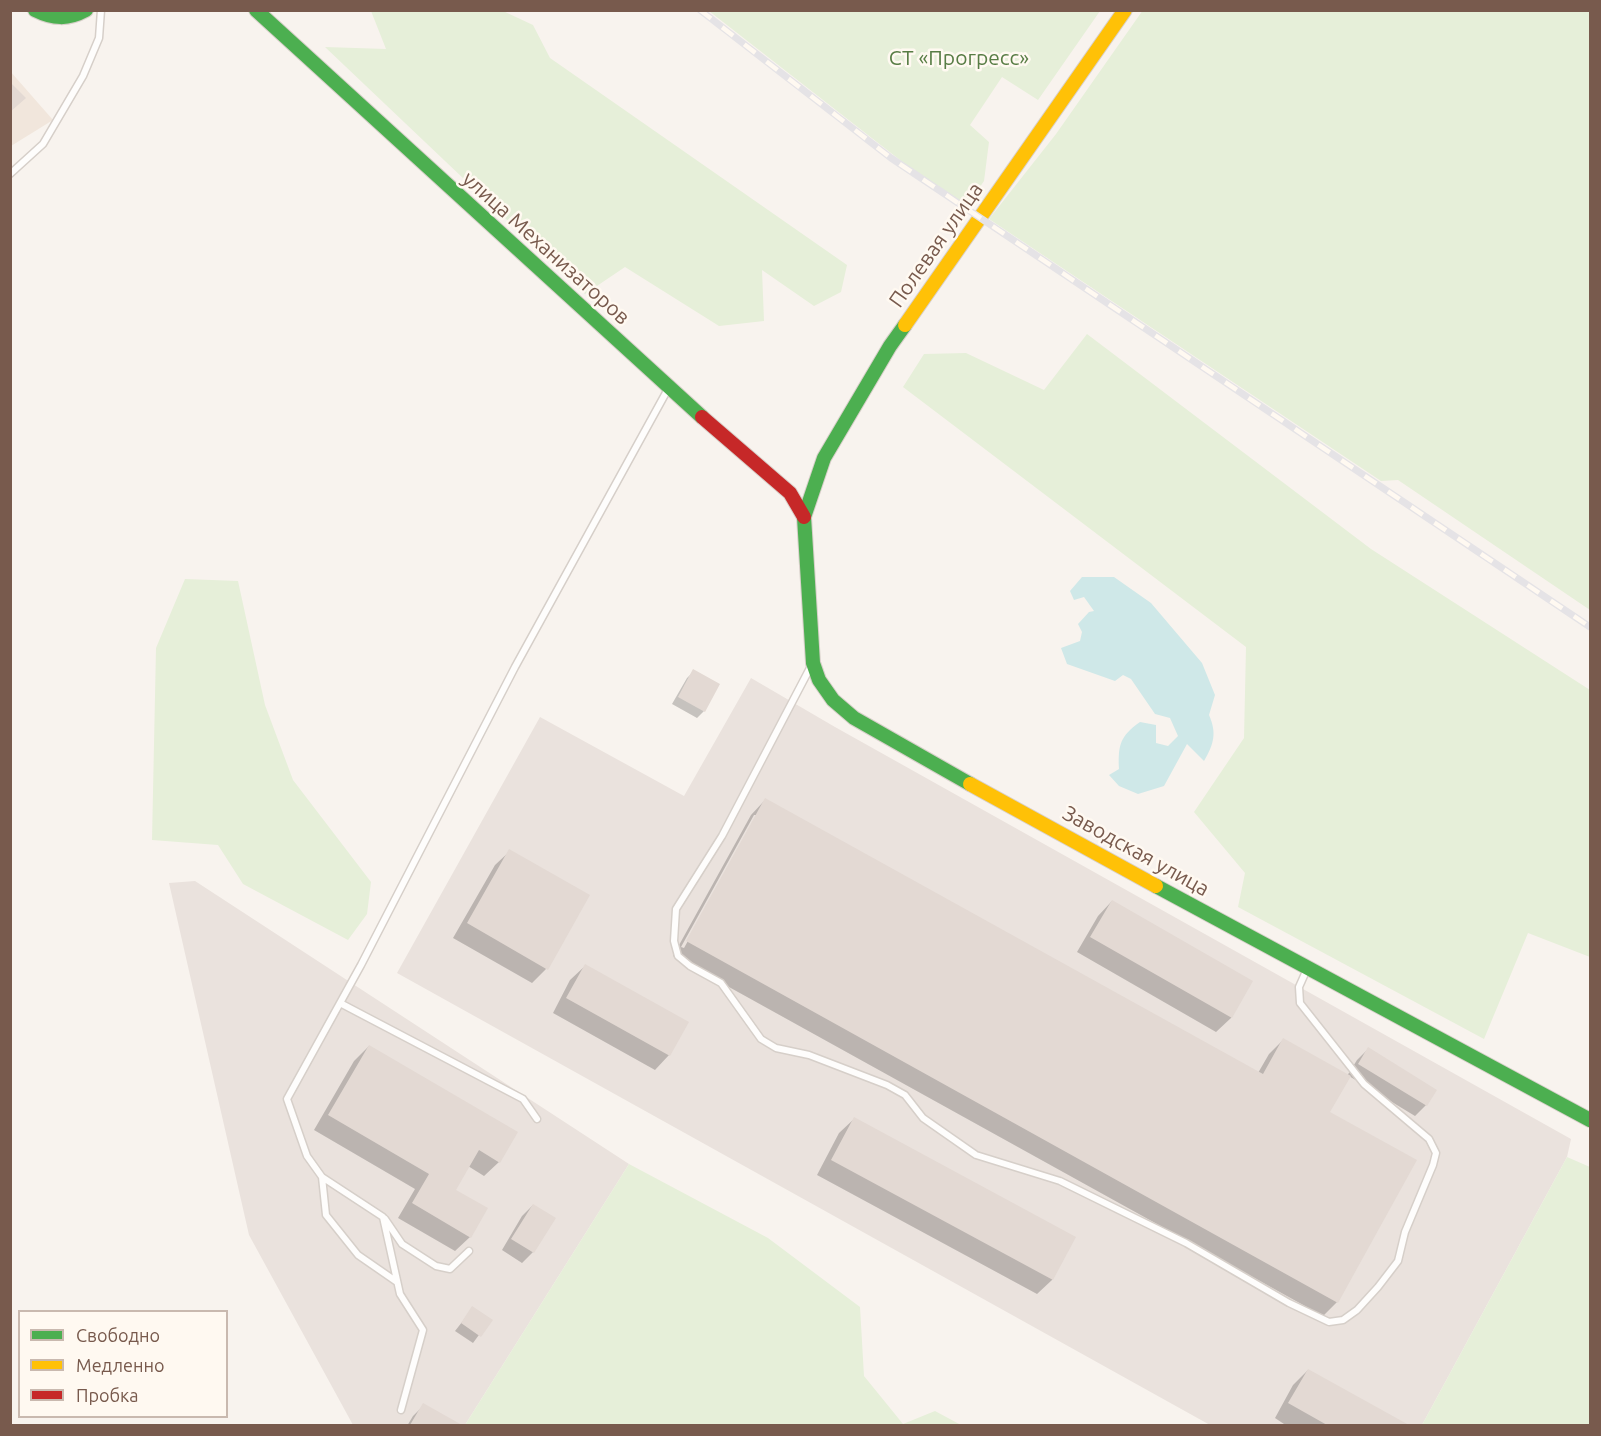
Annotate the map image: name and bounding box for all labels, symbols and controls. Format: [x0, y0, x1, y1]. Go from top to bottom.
park label: СТ «Прогресс» [889, 45, 1029, 71]
street label: улица Механизаторов [457, 166, 635, 330]
street label: Полевая улица [884, 178, 988, 312]
street label: Заводская улица [1058, 800, 1214, 902]
legend [18, 1310, 228, 1418]
text: Свободно [76, 1325, 160, 1345]
text: Медленно [76, 1355, 165, 1375]
text: Пробка [76, 1385, 139, 1405]

